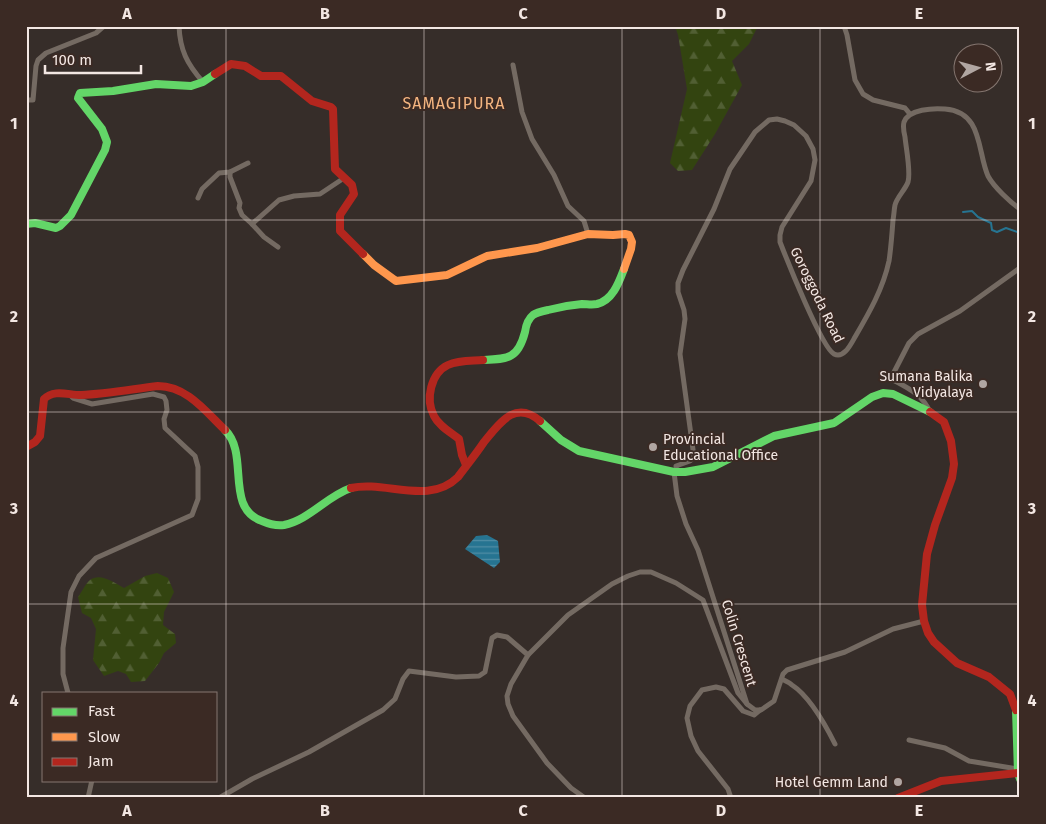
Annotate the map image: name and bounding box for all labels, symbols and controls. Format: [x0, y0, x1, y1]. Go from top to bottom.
text: A [121, 4, 132, 23]
text: B [320, 4, 330, 23]
text: C [518, 4, 528, 23]
text: D [716, 4, 726, 23]
text: E [915, 4, 923, 23]
scale bar [45, 42, 141, 74]
north arrow [954, 42, 1004, 92]
text: 100 m [52, 51, 92, 69]
text: N [981, 61, 999, 72]
district label: SAMAGIPURA [403, 94, 505, 113]
text: 1 [10, 114, 18, 133]
text: 1 [1028, 114, 1036, 133]
street label: Goroggoda Road [786, 244, 848, 346]
text: 2 [10, 307, 18, 326]
text: 2 [1028, 307, 1036, 326]
place label: Sumana Balika Vidyalaya [879, 368, 973, 401]
marker: Sumana Balika Vidyalaya [977, 378, 989, 390]
place label: Provincial Educational Office [663, 431, 778, 464]
marker: Provincial Educational Office [647, 441, 659, 453]
text: 3 [9, 499, 18, 518]
text: 3 [1027, 499, 1036, 518]
street label: Colin Crescent [718, 598, 761, 689]
text: 4 [9, 691, 19, 710]
text: 4 [1027, 691, 1037, 710]
legend [42, 692, 218, 782]
text: Fast [88, 702, 115, 720]
text: Slow [88, 728, 120, 746]
text: Jam [88, 752, 114, 770]
place label: Hotel Gemm Land [775, 774, 888, 791]
marker: Hotel Gemm Land [892, 776, 904, 788]
text: A [121, 801, 132, 820]
text: B [320, 801, 330, 820]
text: C [518, 801, 528, 820]
text: D [716, 801, 726, 820]
text: E [915, 801, 923, 820]

